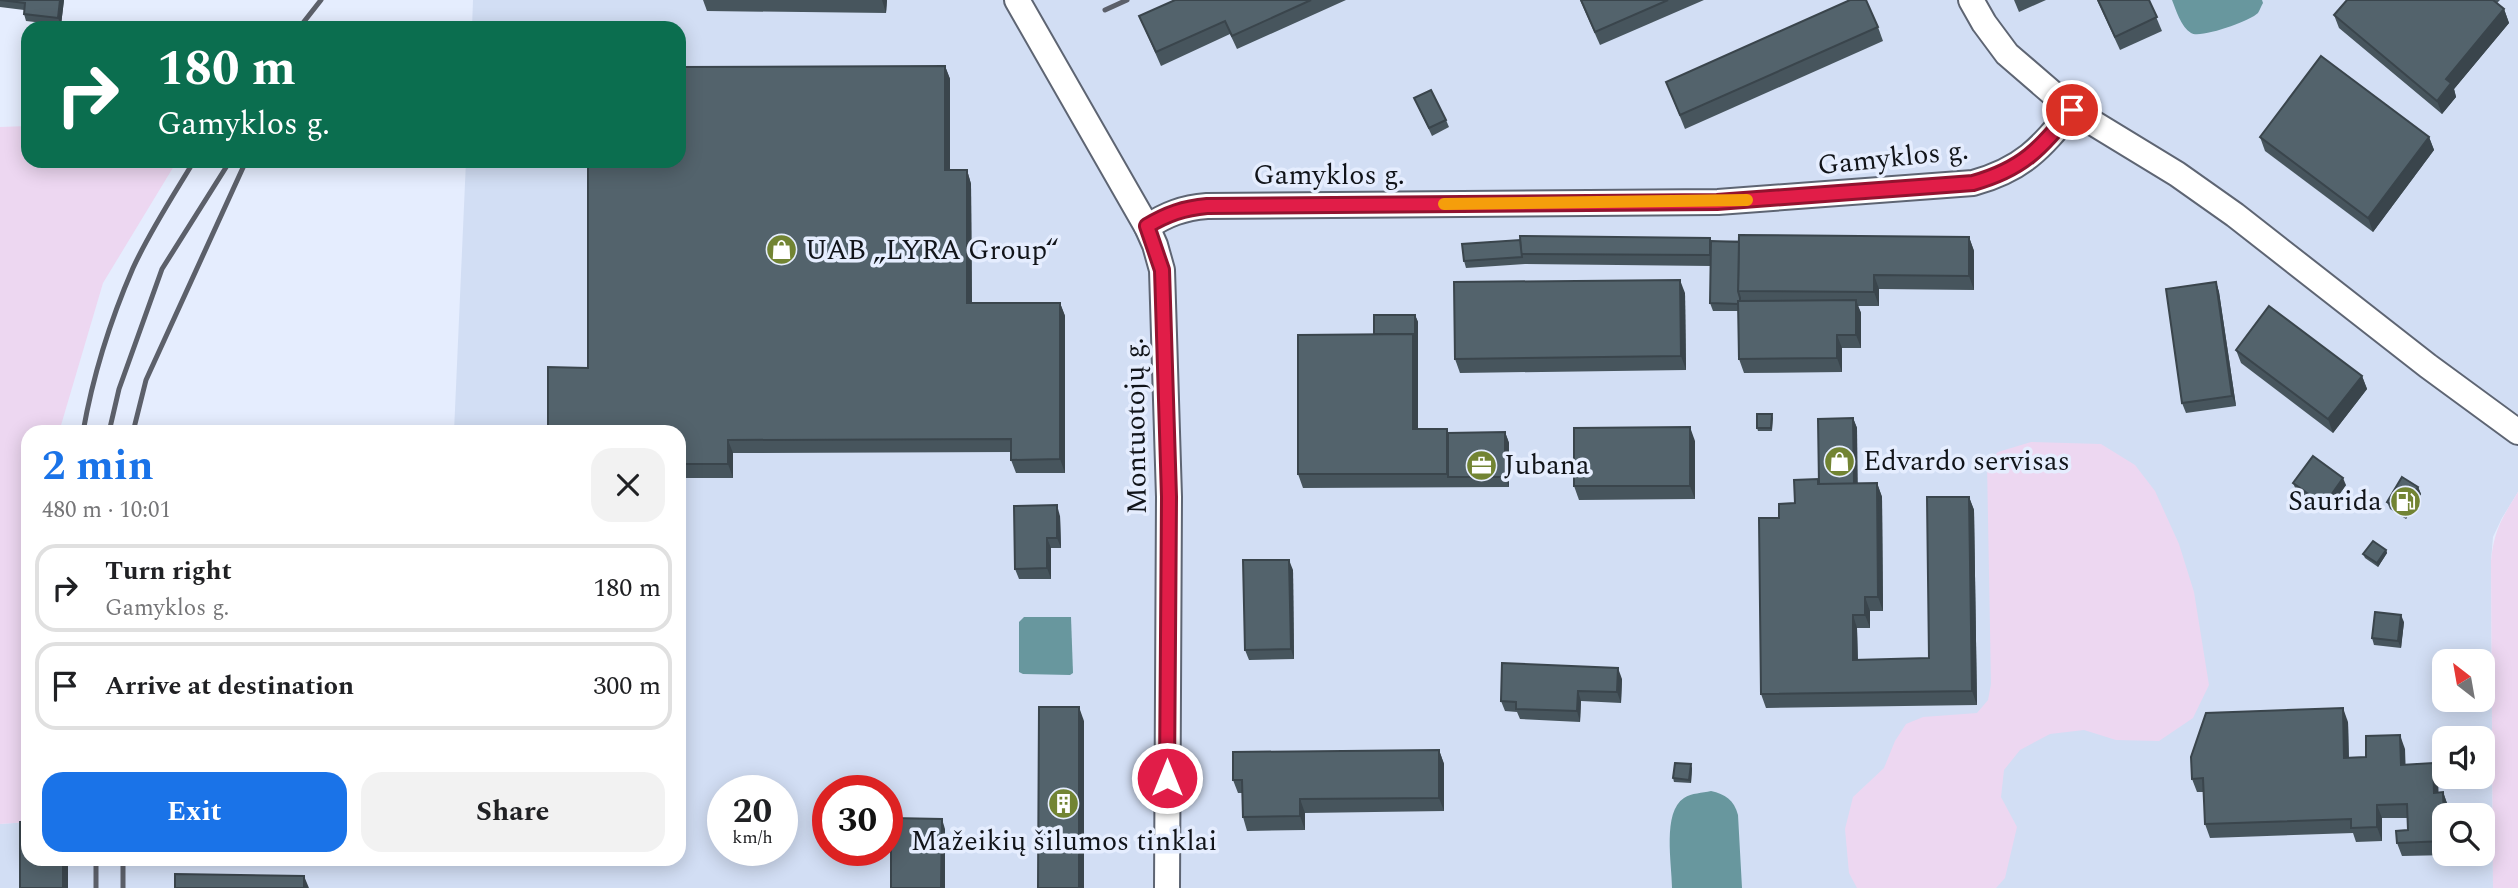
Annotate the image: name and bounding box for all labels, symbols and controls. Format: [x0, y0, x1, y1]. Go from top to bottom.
text: 180 m [157, 32, 296, 107]
icon: right [42, 49, 133, 140]
pin [2042, 80, 2102, 140]
icon: arrive [2053, 91, 2091, 129]
text: Gamyklos g. [157, 100, 330, 149]
street label: Gamyklos g. [1815, 129, 1971, 187]
street label: Gamyklos g. [1253, 154, 1405, 197]
place label: UAB „LYRA Group“ [805, 229, 1058, 272]
shop icon: UAB „LYRA Group“ [765, 233, 799, 267]
street label: Montuotojų g. [1113, 337, 1159, 515]
text: 2 min [42, 435, 154, 498]
place label: Edvardo servisas [1863, 440, 2070, 483]
place label: Jubana [1504, 444, 1590, 487]
shop icon: Edvardo servisas [1823, 444, 1857, 478]
button: close [591, 448, 665, 522]
office icon: Jubana [1464, 448, 1498, 482]
place label: Saurida [2288, 480, 2382, 523]
fuel station icon: Saurida [2388, 484, 2422, 518]
text: 480 m · 10:01 [42, 493, 171, 528]
text: Turn right [105, 551, 232, 591]
text: 180 m [593, 568, 661, 608]
icon: right [46, 569, 84, 607]
text: Gamyklos g. [105, 591, 229, 626]
north arrow [2432, 649, 2496, 712]
map controls [2432, 649, 2495, 866]
text: Arrive at destination [105, 666, 354, 706]
text: 300 m [593, 666, 661, 706]
icon: arrive [46, 667, 84, 705]
button: sound [2432, 726, 2495, 789]
position arrow [1130, 741, 1204, 815]
button: Exit [42, 772, 347, 852]
button: Share [361, 772, 665, 852]
speed limit sign: 30 [812, 775, 903, 866]
text: 20 [733, 785, 772, 838]
building icon: Mažeikių šilumos tinklai [1047, 787, 1081, 821]
button: search [2432, 803, 2495, 866]
place label: Mažeikių šilumos tinklai [911, 820, 1217, 863]
text: km/h [732, 824, 773, 851]

